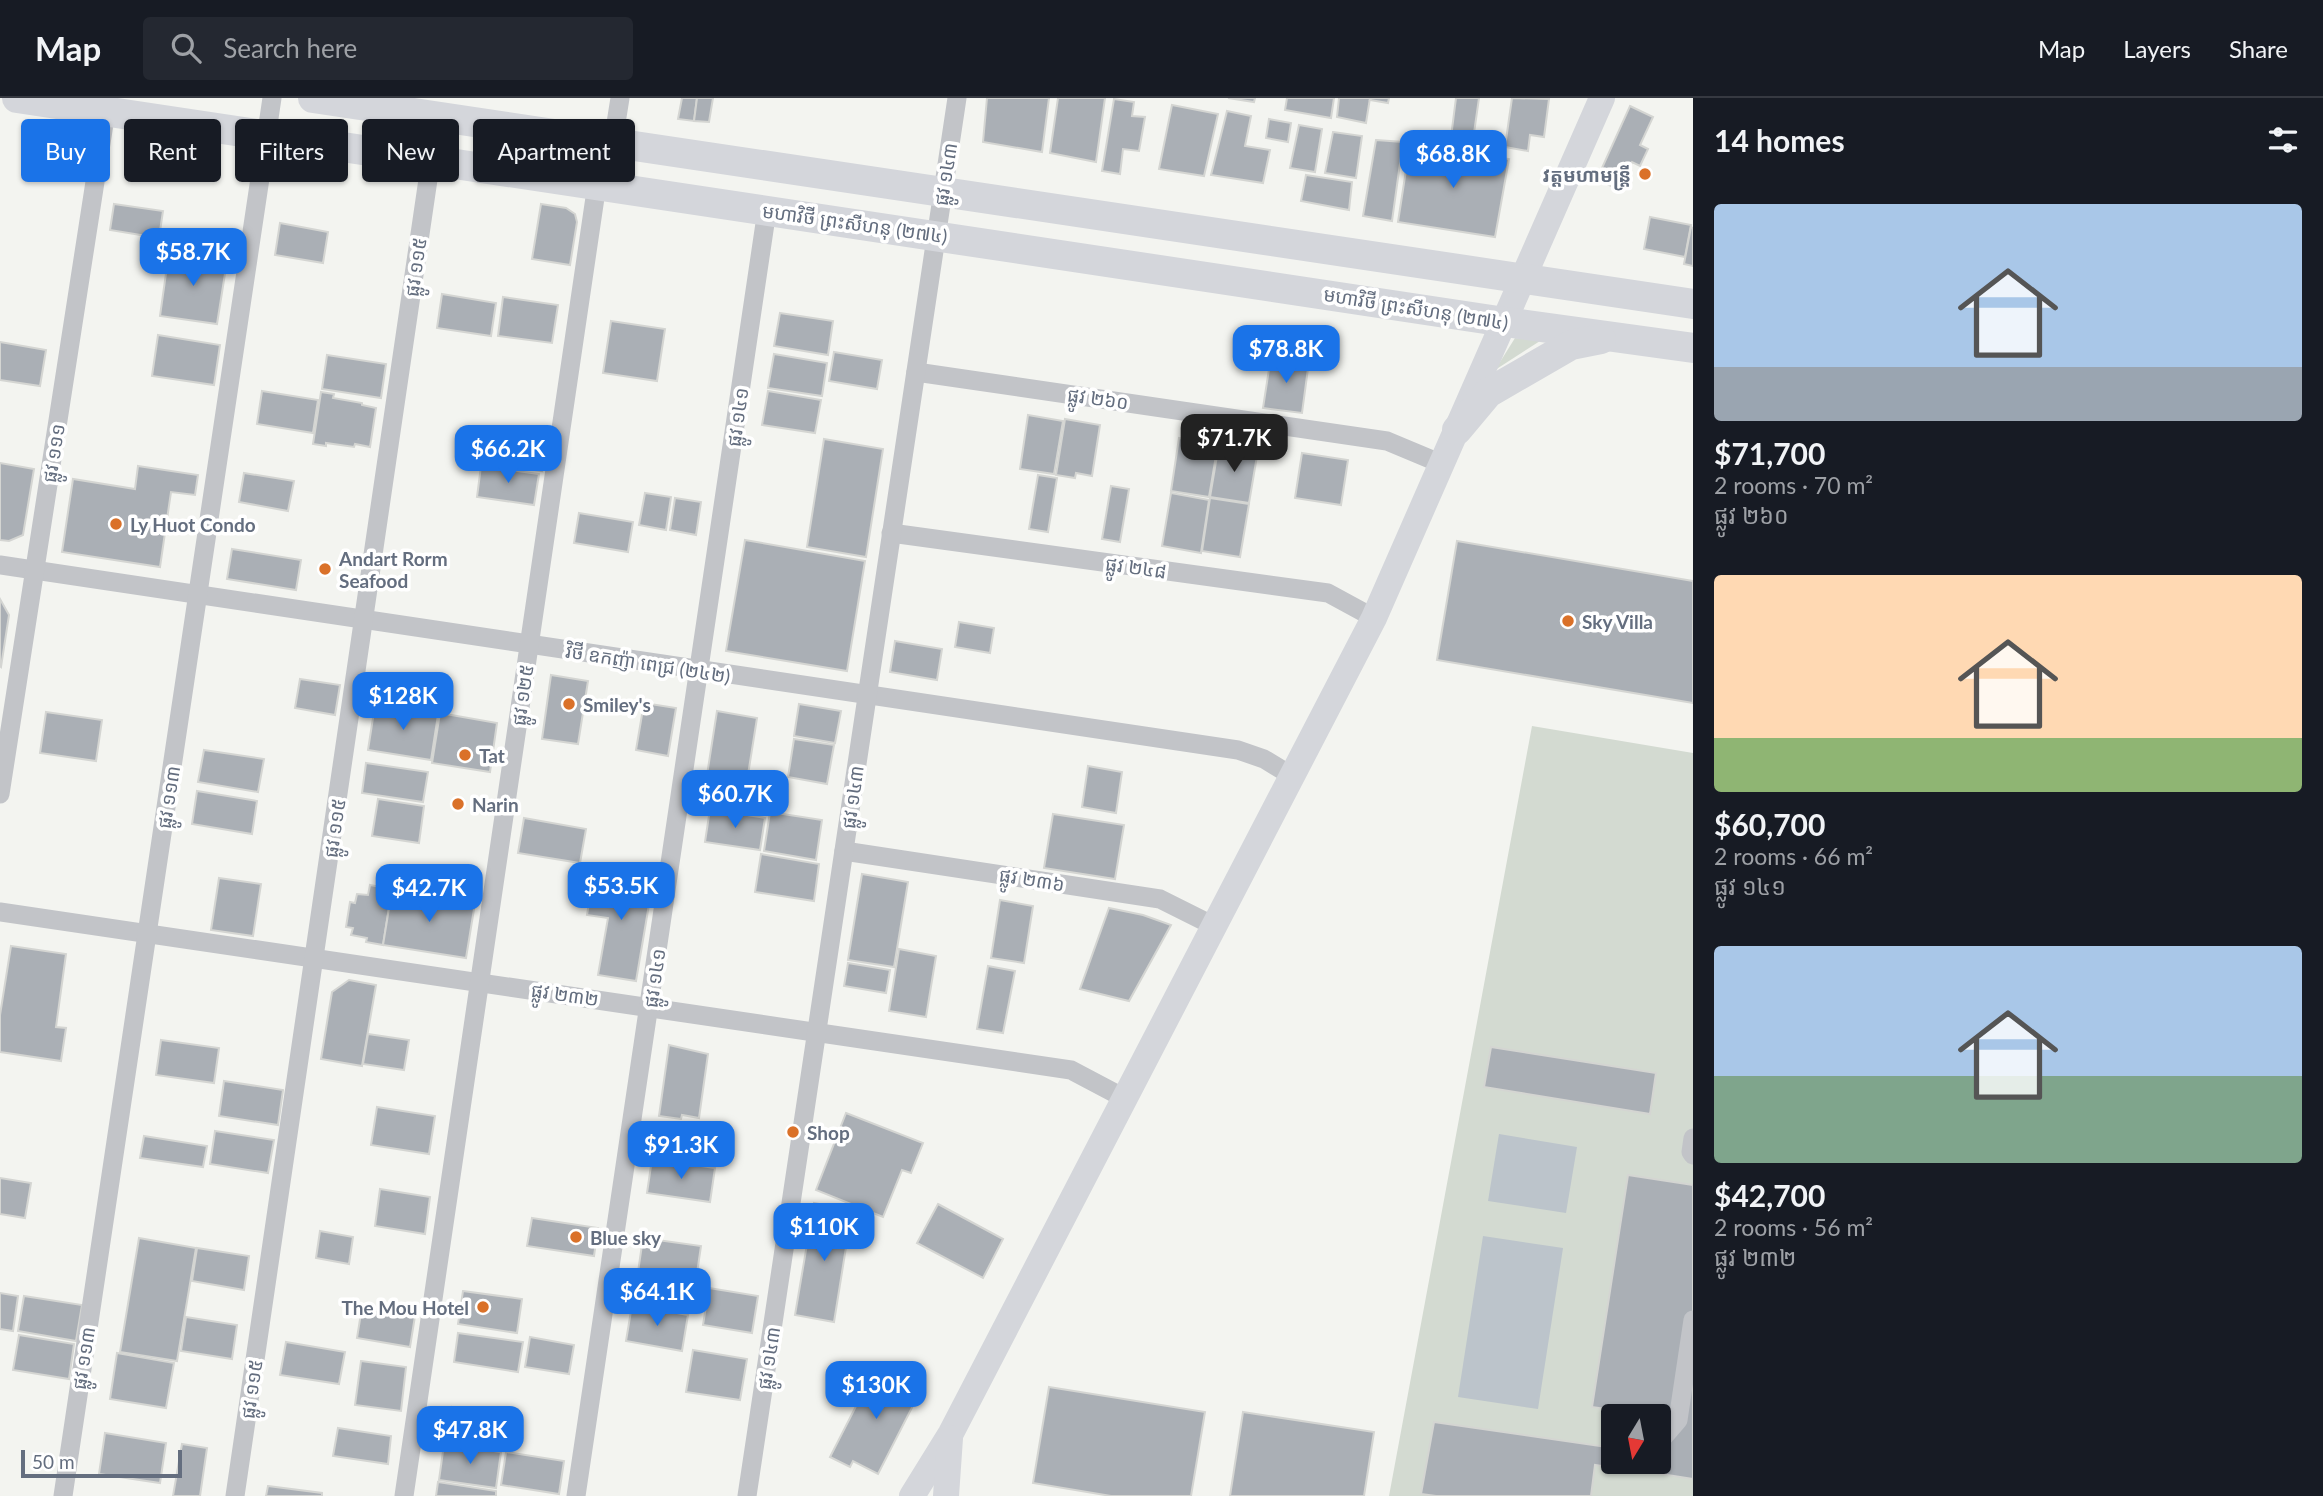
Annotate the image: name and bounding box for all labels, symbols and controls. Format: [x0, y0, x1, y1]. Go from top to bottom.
search box [143, 17, 633, 80]
text: Map [35, 28, 101, 68]
icon: search [167, 29, 205, 67]
text: Search here [223, 32, 357, 64]
text: Map [2038, 34, 2085, 63]
text: Layers [2123, 34, 2191, 63]
text: Share [2229, 34, 2288, 63]
chip: Buy [21, 119, 110, 182]
chip: Rent [124, 119, 221, 182]
chip: Filters [235, 119, 348, 182]
chip: New [362, 119, 459, 182]
chip: Apartment [473, 119, 635, 182]
icon: filters [2264, 121, 2302, 159]
text: 14 homes [1714, 122, 1845, 158]
pin: $68.8K [1396, 130, 1510, 190]
text: $68.8K [1416, 139, 1490, 167]
street label: ផ្លូវ ១៤៣ [929, 141, 968, 208]
place label: វត្តមហាមន្រ្តី [1542, 163, 1631, 191]
marker: វត្តមហាមន្រ្តី [1637, 166, 1653, 182]
street label: មហាវិថី ព្រះសីហនុ (២៧៤) [761, 199, 949, 250]
pin: $58.7K [136, 228, 250, 288]
street label: ផ្លូវ ១១៥ [399, 236, 437, 299]
text: $58.7K [156, 237, 230, 265]
icon: home [1945, 250, 2071, 376]
street label: មហាវិថី ព្រះសីហនុ (២៧៤) [1322, 282, 1510, 336]
pin: $78.8K [1229, 326, 1343, 385]
text: $78.8K [1249, 334, 1323, 362]
street label: ផ្លូវ ២៦០ [1065, 382, 1130, 420]
street label: ផ្លូវ ១៤១ [721, 386, 759, 449]
pin: $71.7K [1177, 414, 1291, 474]
street label: ផ្លូវ ១១១ [37, 422, 76, 485]
text: $71.7K [1197, 423, 1271, 451]
pin: $66.2K [451, 426, 565, 485]
text: $66.2K [471, 434, 545, 462]
text: $71,700 [1714, 435, 1825, 471]
text: 2 rooms · 70 m² [1714, 471, 1873, 499]
text: ផ្លូវ ២៦០ [1714, 501, 1789, 529]
place label: Ly Huot Condo [130, 513, 256, 536]
marker: Ly Huot Condo [108, 516, 124, 532]
place label: Andart Rorm Seafood [338, 547, 448, 592]
street label: ផ្លូវ ២៤៨ [1103, 551, 1168, 589]
marker: Andart Rorm Seafood [317, 561, 333, 577]
place label: Sky Villa [1582, 610, 1653, 633]
marker: Sky Villa [1560, 613, 1576, 629]
icon: home [1945, 621, 2071, 747]
street label: វិថី ឧកញ៉ា ពេជ្រ (២៤២) [563, 639, 732, 688]
street label: ផ្លូវ ១២៥ [506, 663, 544, 728]
pin: $128K [354, 672, 452, 732]
text: $128K [368, 681, 438, 709]
place label: Smiley's [583, 693, 651, 716]
marker: Smiley's [561, 696, 577, 712]
place label: Tat [479, 744, 505, 767]
marker: Tat [457, 747, 473, 763]
street label: ផ្លូវ ១១៣ [152, 764, 191, 831]
street label: ផ្លូវ ១៤៣ [836, 764, 874, 831]
pin: $60.7K [678, 770, 792, 830]
text: $60.7K [698, 779, 772, 807]
place label: Narin [472, 793, 519, 816]
marker: Narin [450, 796, 466, 812]
street label: ផ្លូវ ១១៥ [318, 797, 356, 860]
text: $60,700 [1714, 806, 1825, 842]
text: 2 rooms · 66 m² [1714, 842, 1873, 870]
pin: $53.5K [564, 862, 678, 922]
street label: ផ្លូវ ២៣៦ [997, 862, 1066, 902]
pin: $42.7K [372, 864, 486, 924]
text: $53.5K [584, 871, 658, 899]
text: ផ្លូវ ១៤១ [1714, 872, 1786, 900]
text: $42.7K [392, 873, 466, 901]
street label: ផ្លូវ ១៤១ [638, 947, 676, 1010]
street label: ផ្លូវ ២៣២ [529, 978, 600, 1017]
icon: home [1945, 992, 2071, 1118]
place label: Shop [807, 1121, 850, 1144]
pin: $91.3K [624, 1122, 738, 1181]
marker: Shop [785, 1124, 801, 1140]
text: $91.3K [644, 1130, 718, 1158]
text: $42,700 [1714, 1177, 1825, 1213]
pin: $110K [775, 1204, 873, 1263]
text: $110K [789, 1212, 859, 1240]
text: 2 rooms · 56 m² [1714, 1213, 1873, 1241]
place label: Blue sky [590, 1226, 662, 1249]
marker: Blue sky [568, 1229, 584, 1245]
text: ផ្លូវ ២៣២ [1714, 1243, 1796, 1271]
pin: $64.1K [600, 1268, 714, 1328]
text: $64.1K [620, 1277, 694, 1305]
place label: The Mou Hotel [341, 1296, 469, 1319]
marker: The Mou Hotel [475, 1299, 491, 1315]
street label: ផ្លូវ ១១៣ [67, 1325, 106, 1392]
street label: ផ្លូវ ១៤៣ [752, 1325, 791, 1392]
street label: ផ្លូវ ១១៥ [235, 1358, 273, 1421]
pin: $130K [827, 1362, 925, 1421]
text: $130K [841, 1370, 911, 1398]
north arrow [1601, 1404, 1671, 1474]
map controls [1601, 1404, 1671, 1474]
pin: $47.8K [413, 1406, 527, 1466]
text: $47.8K [433, 1415, 507, 1443]
scale bar [21, 1447, 182, 1479]
text: 50 m [32, 1450, 75, 1473]

